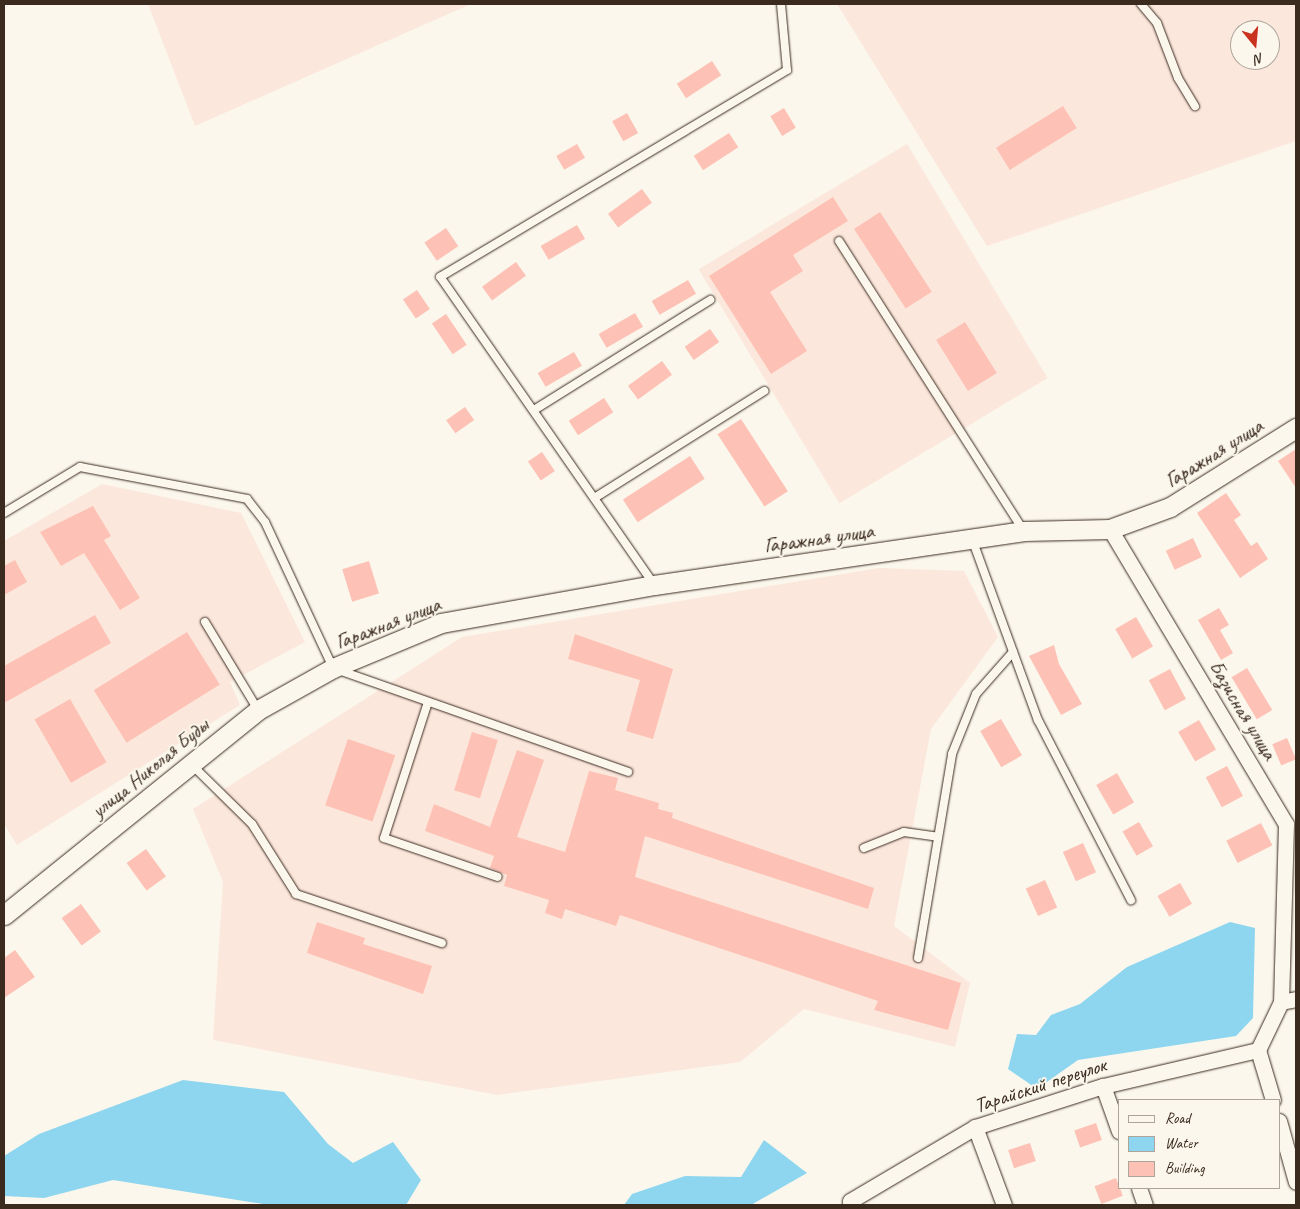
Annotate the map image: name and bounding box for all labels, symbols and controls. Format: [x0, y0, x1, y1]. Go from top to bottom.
north arrow [1230, 20, 1280, 70]
text: N [1253, 49, 1266, 68]
street label: Гаражная улица [1160, 413, 1268, 493]
street label: Гаражная улица [762, 518, 876, 558]
street label: Гаражная улица [331, 591, 445, 655]
street label: Базисная улица [1203, 655, 1283, 765]
street label: улица Николая Буды [86, 713, 214, 823]
street label: Тарайский переулок [971, 1052, 1109, 1118]
legend [1118, 1099, 1280, 1189]
text: Road [1165, 1109, 1190, 1128]
text: Water [1165, 1134, 1198, 1153]
text: Building [1165, 1159, 1204, 1178]

